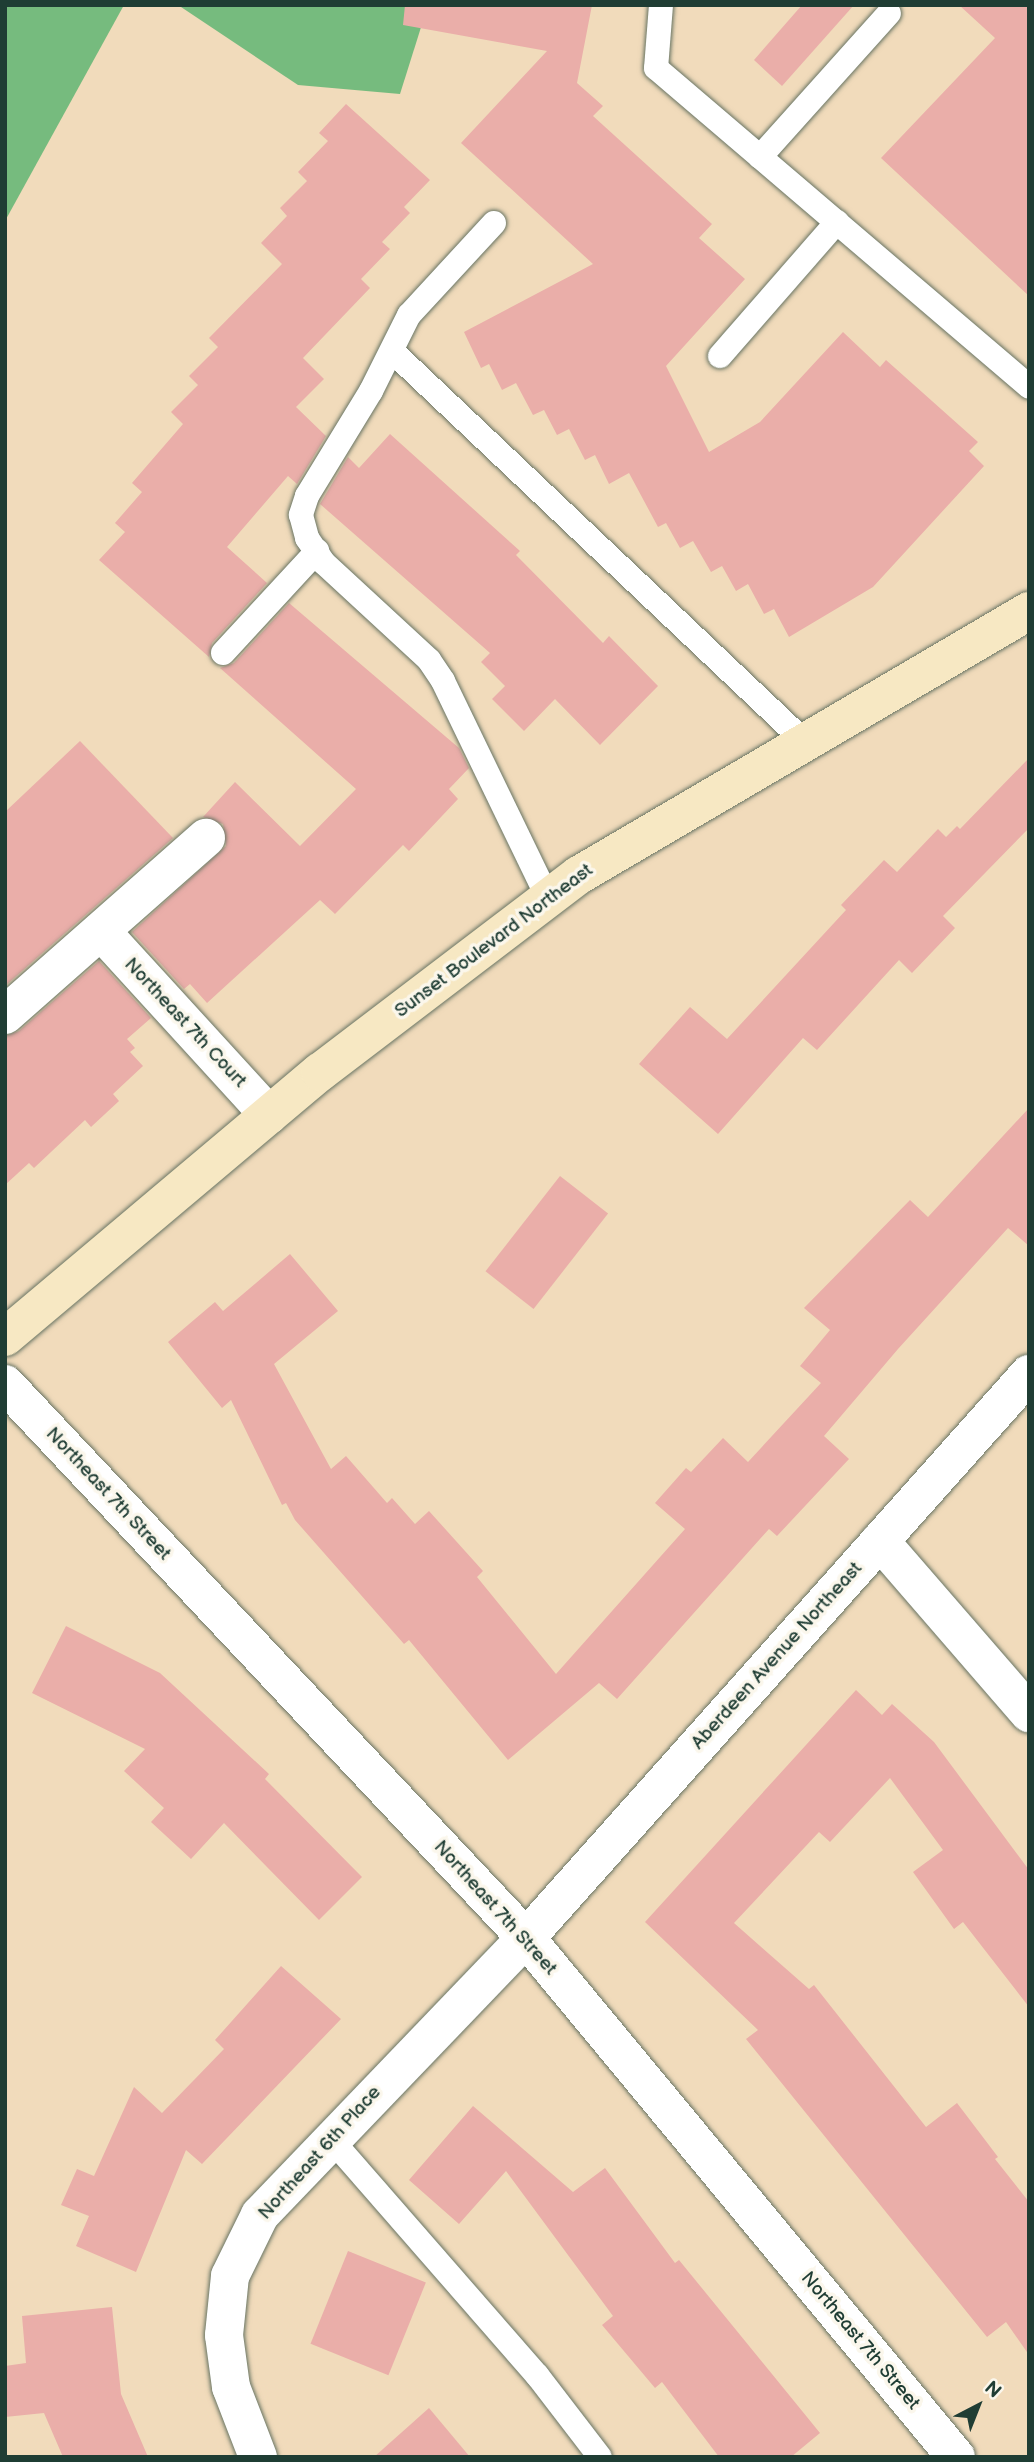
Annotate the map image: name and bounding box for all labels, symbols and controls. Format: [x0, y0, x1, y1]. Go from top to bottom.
street label: Sunset Boulevard Northeast [391, 859, 597, 1023]
street label: Northeast 7th Court [119, 953, 251, 1093]
street label: Northeast 7th Street [40, 1423, 176, 1565]
street label: Aberdeen Avenue Northeast [687, 1558, 867, 1754]
street label: Northeast 7th Street [428, 1836, 562, 1980]
street label: Northeast 6th Place [254, 2081, 386, 2225]
street label: Northeast 7th Street [795, 2267, 925, 2415]
north arrow [943, 2371, 1013, 2441]
text: N [979, 2377, 1005, 2403]

